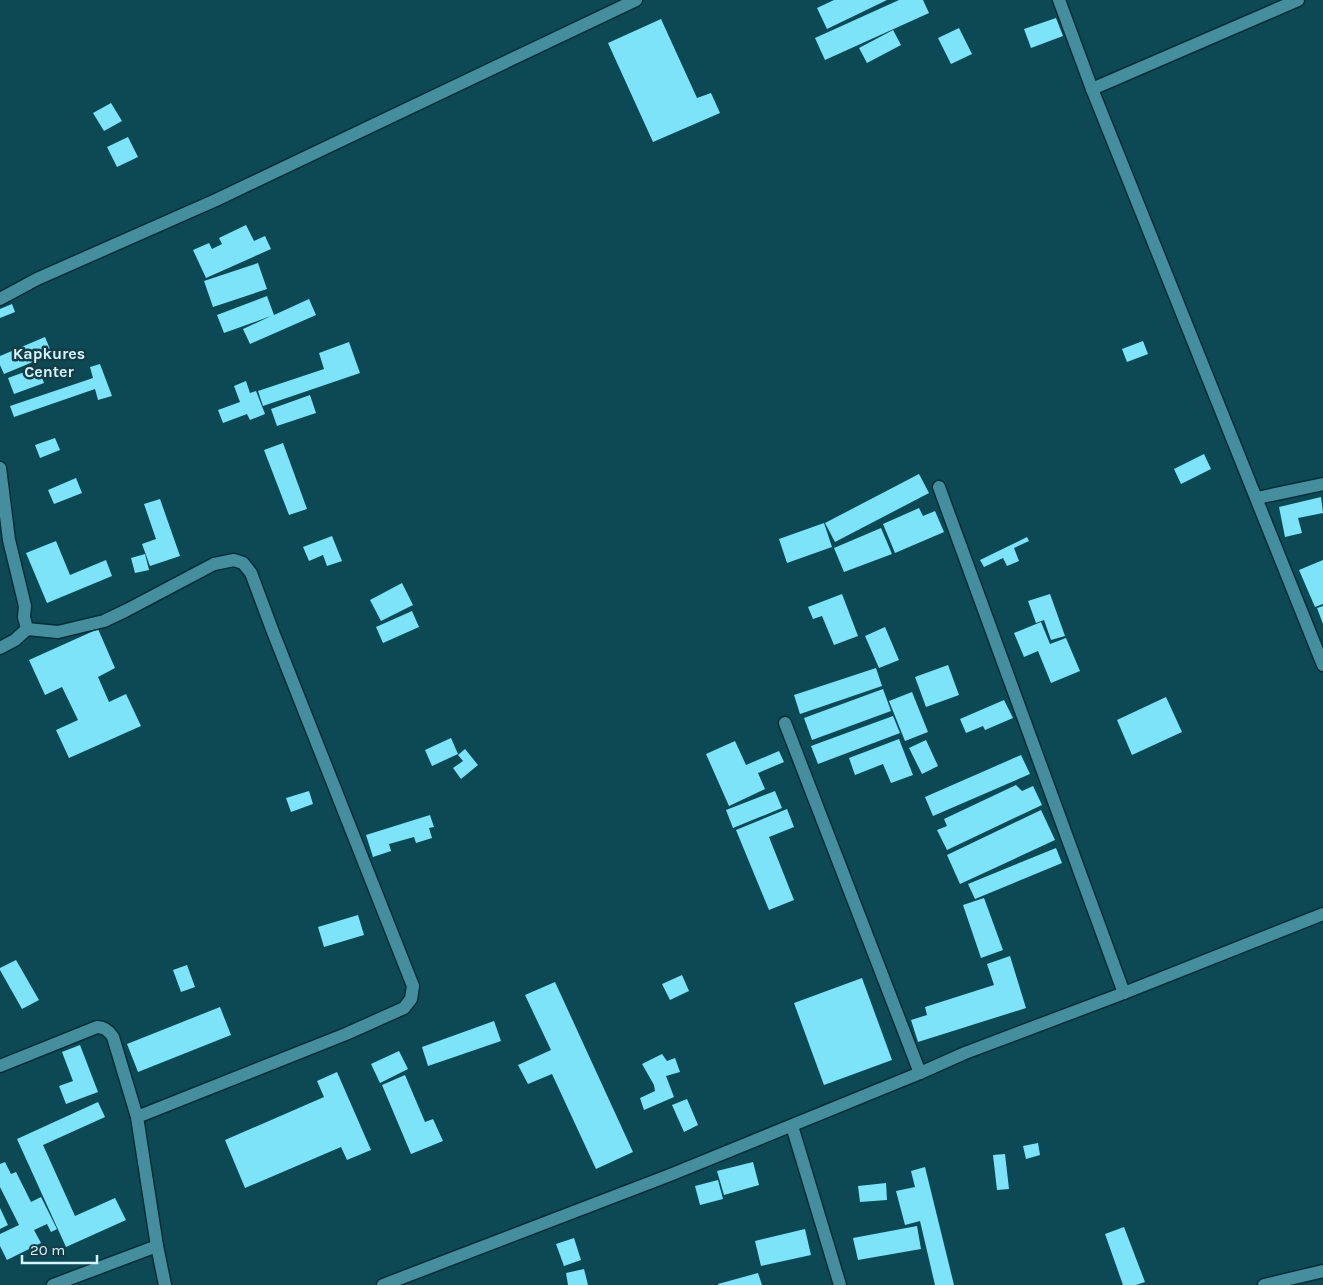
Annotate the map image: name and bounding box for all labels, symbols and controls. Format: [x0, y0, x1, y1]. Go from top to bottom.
district label: Kapkures Center [13, 344, 85, 381]
scale bar [22, 1232, 98, 1264]
text: 20 m [30, 1241, 65, 1259]

